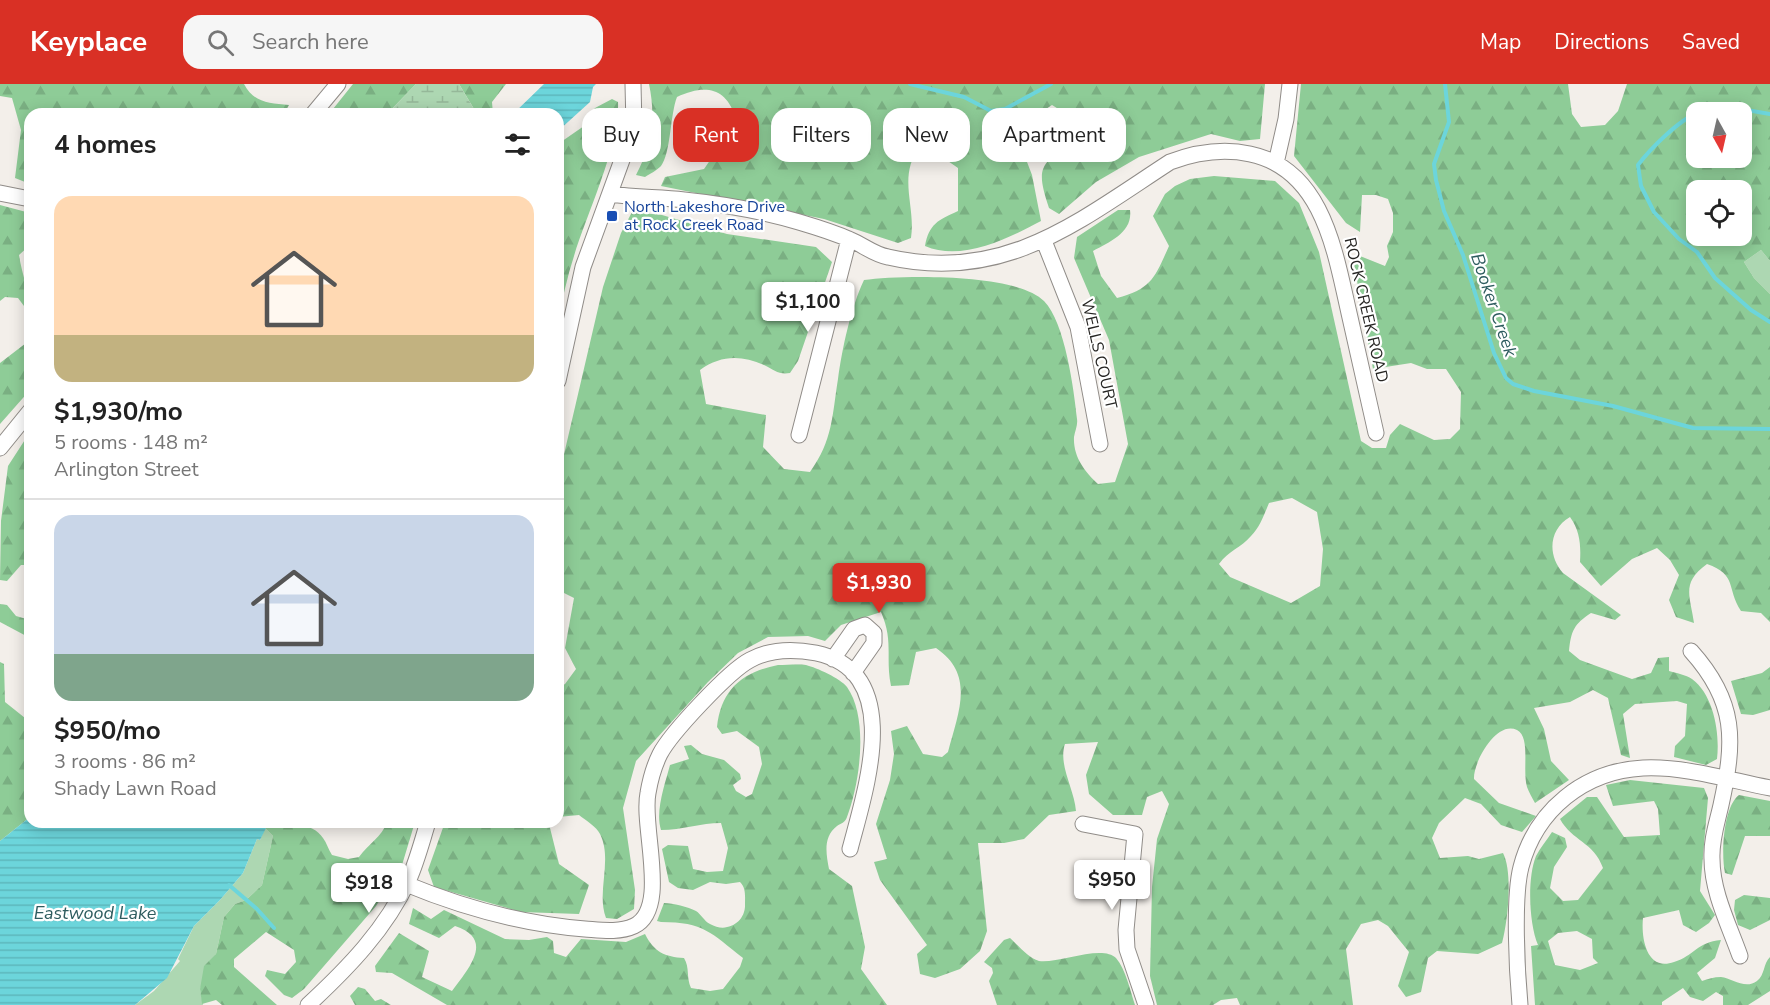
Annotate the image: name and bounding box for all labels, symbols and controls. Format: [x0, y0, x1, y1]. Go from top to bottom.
search box [183, 15, 603, 69]
text: Keyplace [30, 23, 147, 61]
icon: search [204, 26, 237, 59]
text: Search here [252, 27, 369, 57]
text: Map [1480, 28, 1521, 56]
text: Directions [1554, 28, 1649, 56]
text: Saved [1682, 28, 1740, 56]
north arrow [1686, 102, 1752, 168]
map controls [1686, 102, 1752, 246]
chip: Buy [582, 108, 661, 162]
chip: Rent [673, 108, 759, 162]
chip: Filters [771, 108, 871, 162]
chip: New [883, 108, 970, 162]
chip: Apartment [982, 108, 1126, 162]
text: 4 homes [54, 127, 156, 162]
icon: filters [501, 128, 534, 161]
button: locate [1686, 180, 1752, 246]
place label: North Lakeshore Drive at Rock Creek Road [624, 196, 785, 236]
marker: North Lakeshore Drive at Rock Creek Road [605, 209, 619, 223]
icon: home [240, 235, 348, 343]
street label: ROCK CREEK ROAD [1339, 235, 1393, 385]
water label: Booker Creek [1465, 250, 1523, 361]
pin: $1,100 [759, 282, 857, 333]
text: $1,100 [776, 288, 840, 315]
street label: WELLS COURT [1076, 297, 1122, 412]
text: $1,930/mo [54, 394, 183, 429]
text: 5 rooms · 148 m² [54, 429, 208, 456]
text: Arlington Street [54, 456, 198, 483]
icon: home [240, 554, 348, 662]
pin: $1,930 [830, 563, 928, 614]
text: $1,930 [847, 569, 911, 596]
text: $950/mo [54, 713, 161, 748]
text: 3 rooms · 86 m² [54, 748, 196, 775]
text: Shady Lawn Road [54, 775, 217, 802]
pin: $950 [1076, 860, 1148, 911]
pin: $918 [333, 863, 405, 914]
text: $950 [1088, 866, 1136, 893]
text: $918 [345, 869, 393, 896]
water label: Eastwood Lake [34, 901, 157, 925]

